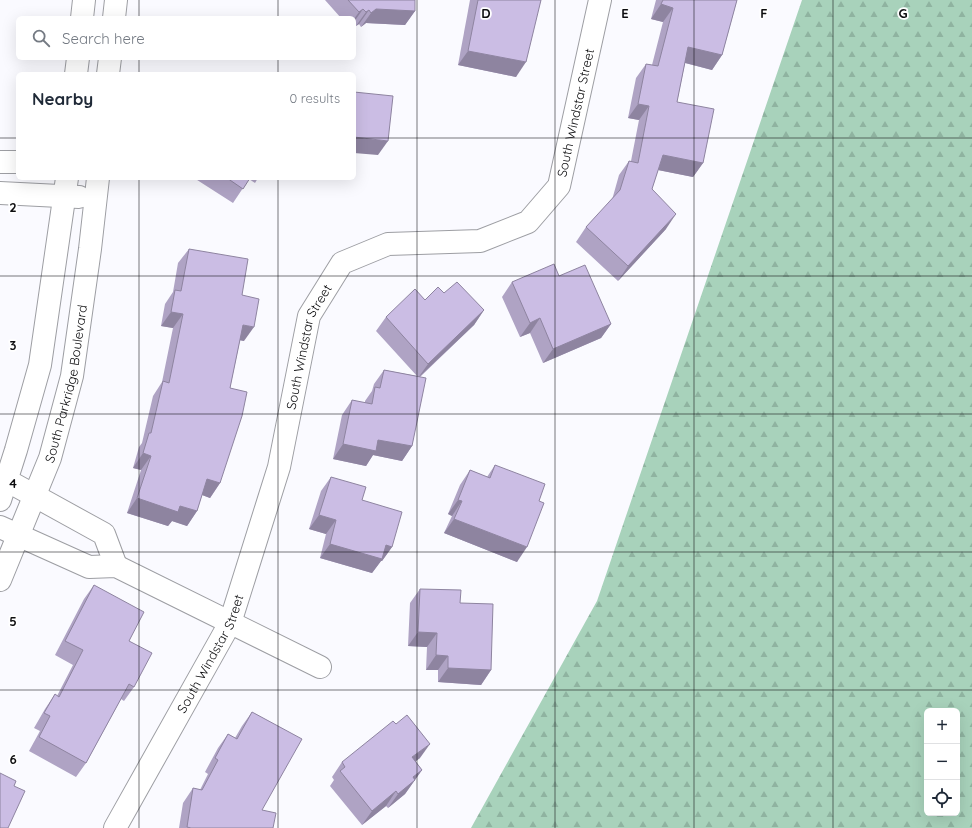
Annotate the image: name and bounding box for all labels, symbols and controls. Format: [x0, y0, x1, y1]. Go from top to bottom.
text: D [481, 5, 491, 21]
text: E [621, 5, 629, 21]
text: F [760, 5, 768, 21]
text: G [898, 5, 908, 21]
search box [16, 16, 356, 60]
icon: search [30, 27, 52, 49]
text: Search here [62, 29, 145, 48]
street label: South Windstar Street [553, 47, 597, 179]
text: Nearby [32, 88, 93, 109]
text: 0 results [289, 90, 340, 106]
text: 2 [9, 199, 17, 215]
street label: South Windstar Street [283, 281, 335, 411]
street label: South Parkridge Boulevard [41, 304, 90, 465]
text: 3 [10, 337, 17, 353]
text: 4 [9, 475, 17, 491]
street label: South Windstar Street [173, 592, 247, 716]
text: 5 [9, 613, 17, 629]
map controls [924, 708, 960, 816]
button: + [924, 708, 960, 744]
button: − [924, 744, 960, 780]
text: 6 [9, 751, 17, 767]
button: locate [924, 780, 960, 816]

